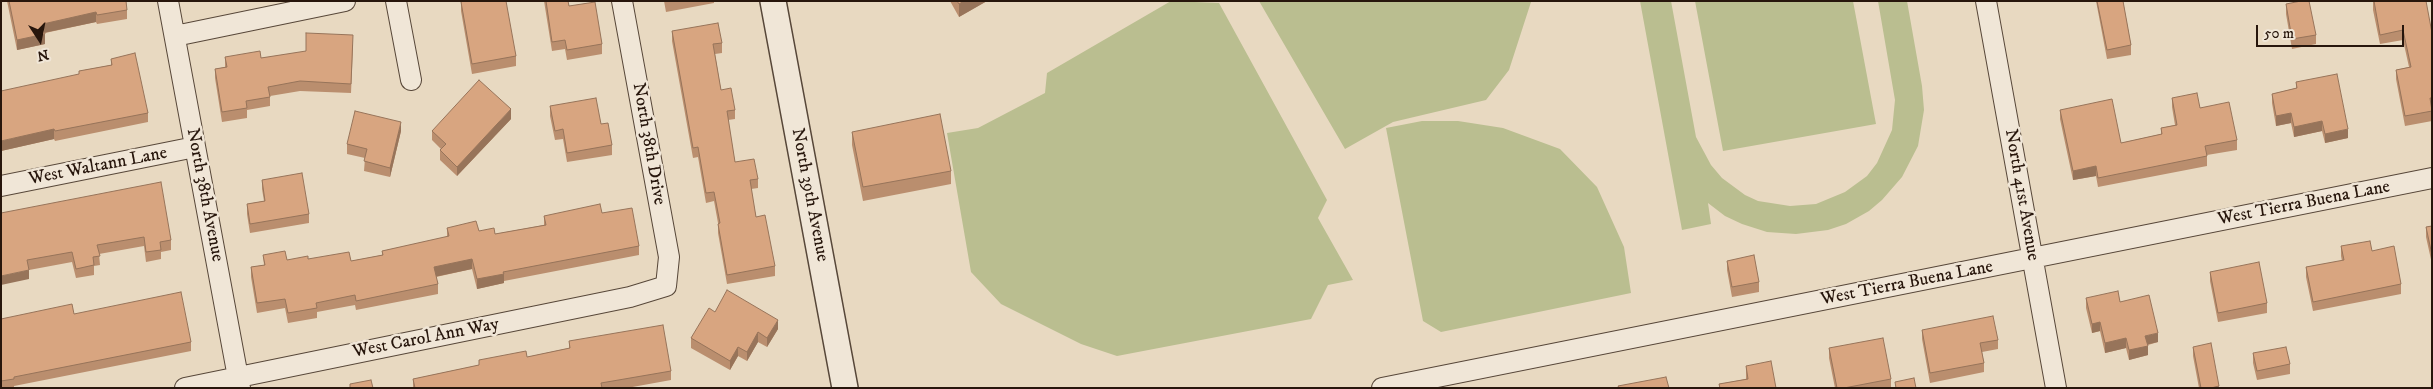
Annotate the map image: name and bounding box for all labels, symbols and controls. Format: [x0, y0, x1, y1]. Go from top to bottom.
north arrow [15, 15, 65, 65]
scale bar [2258, 15, 2406, 47]
text: 50 m [2264, 24, 2294, 43]
text: N [36, 45, 50, 65]
street label: North 38th Drive [627, 81, 669, 207]
street label: North 38th Avenue [180, 126, 228, 264]
street label: North 39th Avenue [785, 126, 833, 264]
street label: North 41st Avenue [1999, 127, 2043, 263]
street label: West Waltann Lane [27, 143, 169, 191]
street label: West Tierra Buena Lane [2216, 177, 2392, 231]
street label: West Tierra Buena Lane [1819, 257, 1995, 311]
street label: West Carol Ann Way [351, 314, 501, 364]

